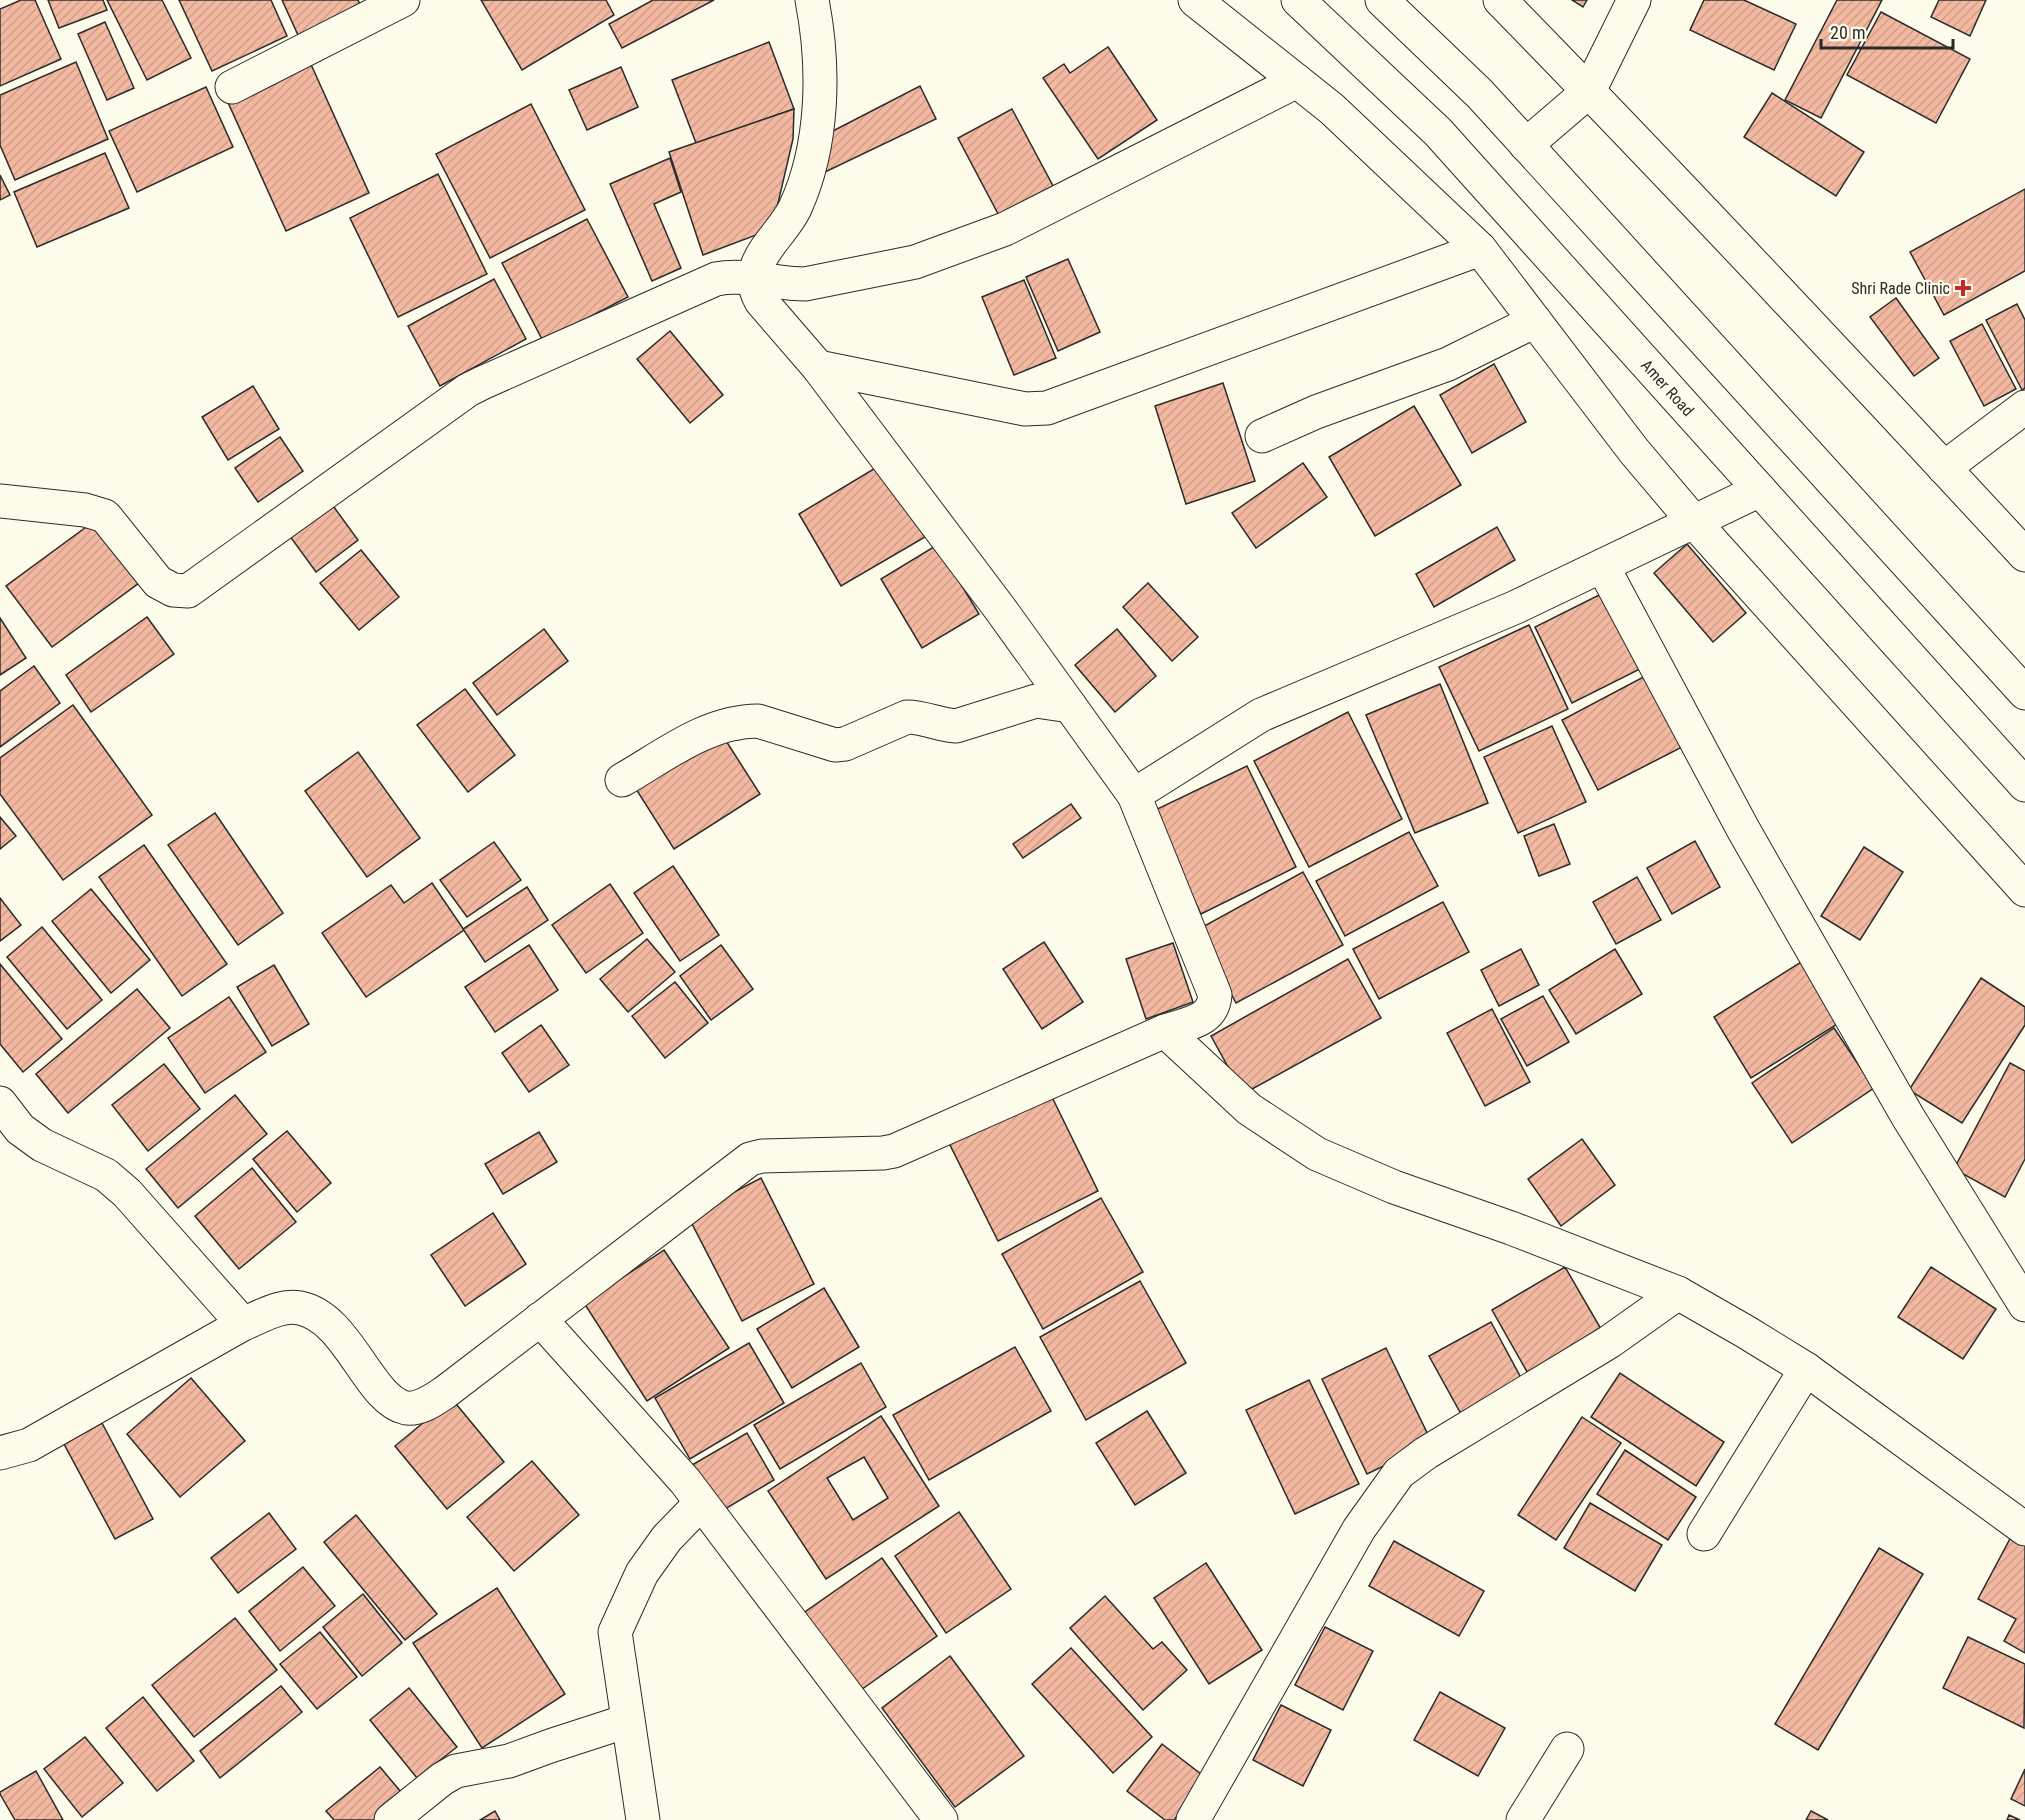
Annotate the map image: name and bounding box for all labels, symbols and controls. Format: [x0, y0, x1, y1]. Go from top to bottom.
scale bar [1821, 12, 1953, 50]
text: 20 m [1830, 22, 1865, 43]
place label: Shri Rade Clinic [1851, 279, 1950, 298]
marker: Shri Rade Clinic [1954, 279, 1972, 297]
street label: Amer Road [1637, 356, 1698, 420]

